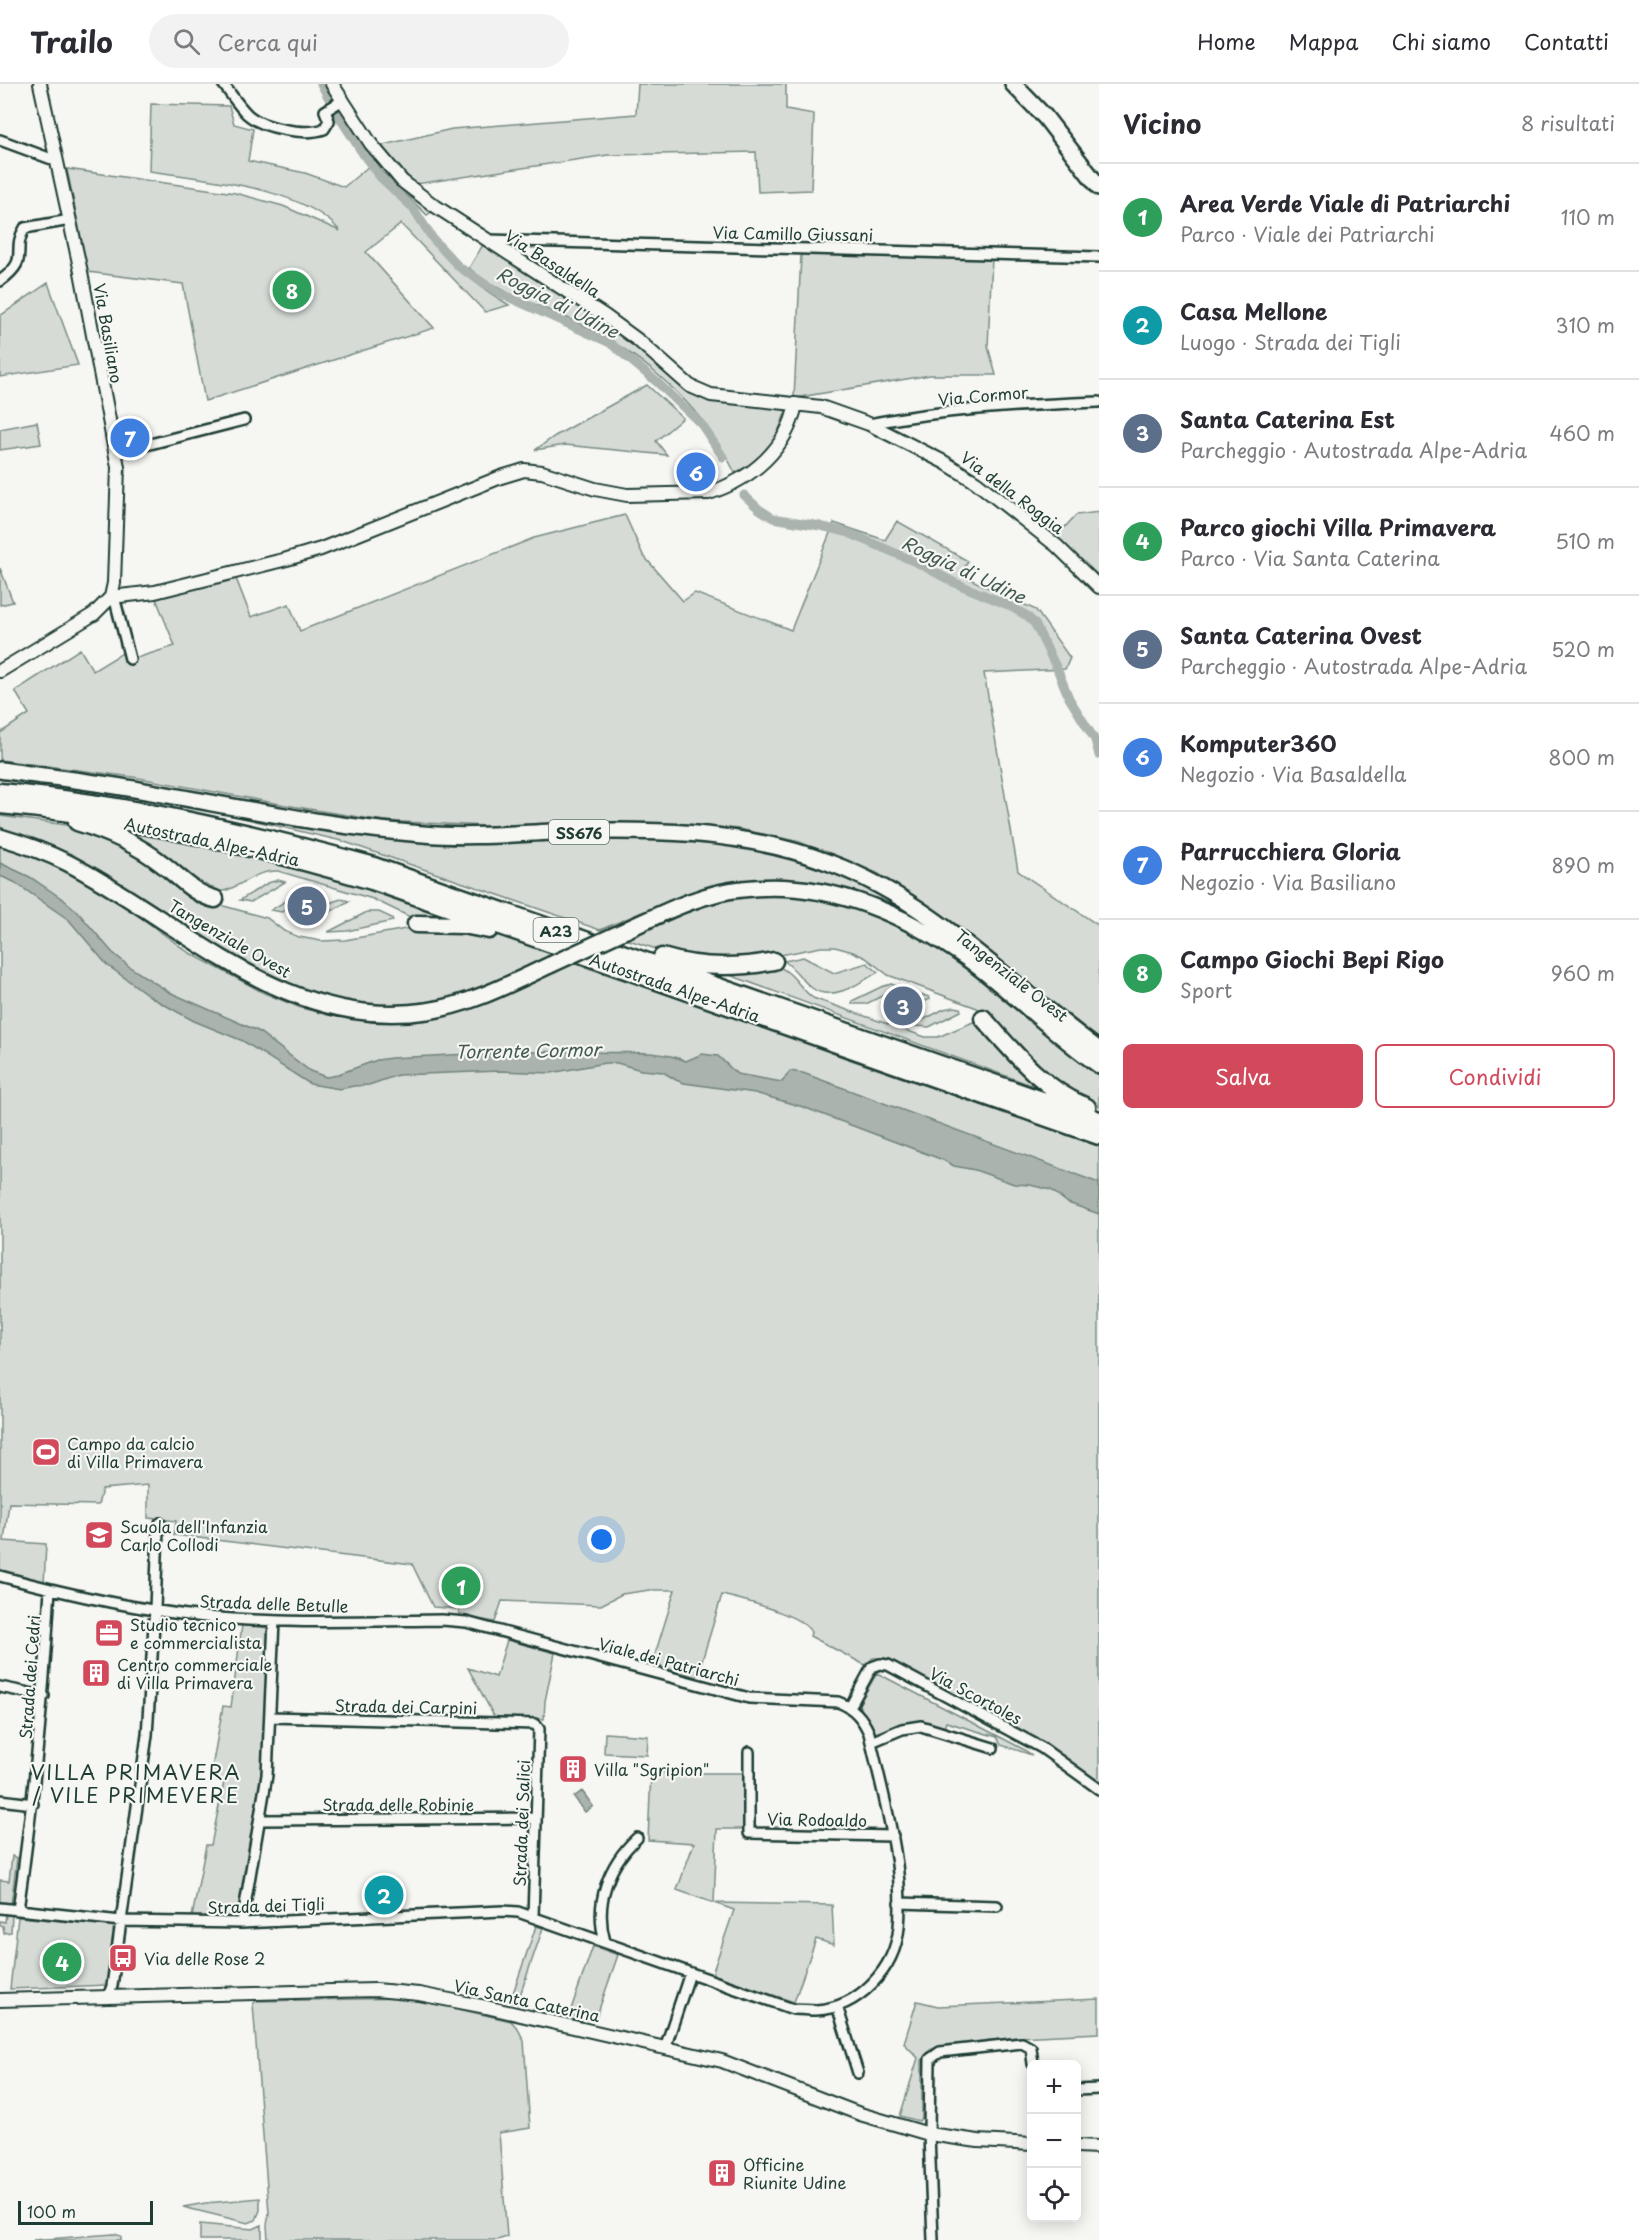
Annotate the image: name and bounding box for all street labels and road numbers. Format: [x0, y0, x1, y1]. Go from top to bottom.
street label: Via Camillo Giussani [712, 220, 874, 246]
street label: Via Basaldella [501, 223, 606, 303]
street label: Via Basiliano [88, 281, 130, 385]
street label: Via Cormor [937, 379, 1030, 411]
street label: Via della Roggia [956, 445, 1071, 540]
street label: Autostrada Alpe-Adria [122, 811, 302, 871]
road number: SS676 [549, 820, 609, 844]
street label: Tangenziale Ovest [164, 893, 296, 983]
road number: A23 [534, 918, 578, 942]
street label: Tangenziale Ovest [950, 923, 1074, 1027]
street label: Autostrada Alpe-Adria [587, 947, 763, 1027]
street label: Strada delle Betulle [199, 1588, 349, 1618]
street label: Strada dei Cedri [13, 1614, 45, 1740]
street label: Viale dei Patriarchi [596, 1631, 742, 1691]
street label: Via Scortoles [925, 1660, 1027, 1730]
street label: Strada dei Carpini [335, 1693, 477, 1719]
street label: Strada dei Salici [507, 1759, 535, 1887]
street label: Strada delle Robinie [322, 1792, 474, 1816]
street label: Via Rodoaldo [767, 1806, 867, 1832]
street label: Strada dei Tigli [207, 1891, 325, 1919]
street label: Via Santa Caterina [452, 1973, 602, 2027]

